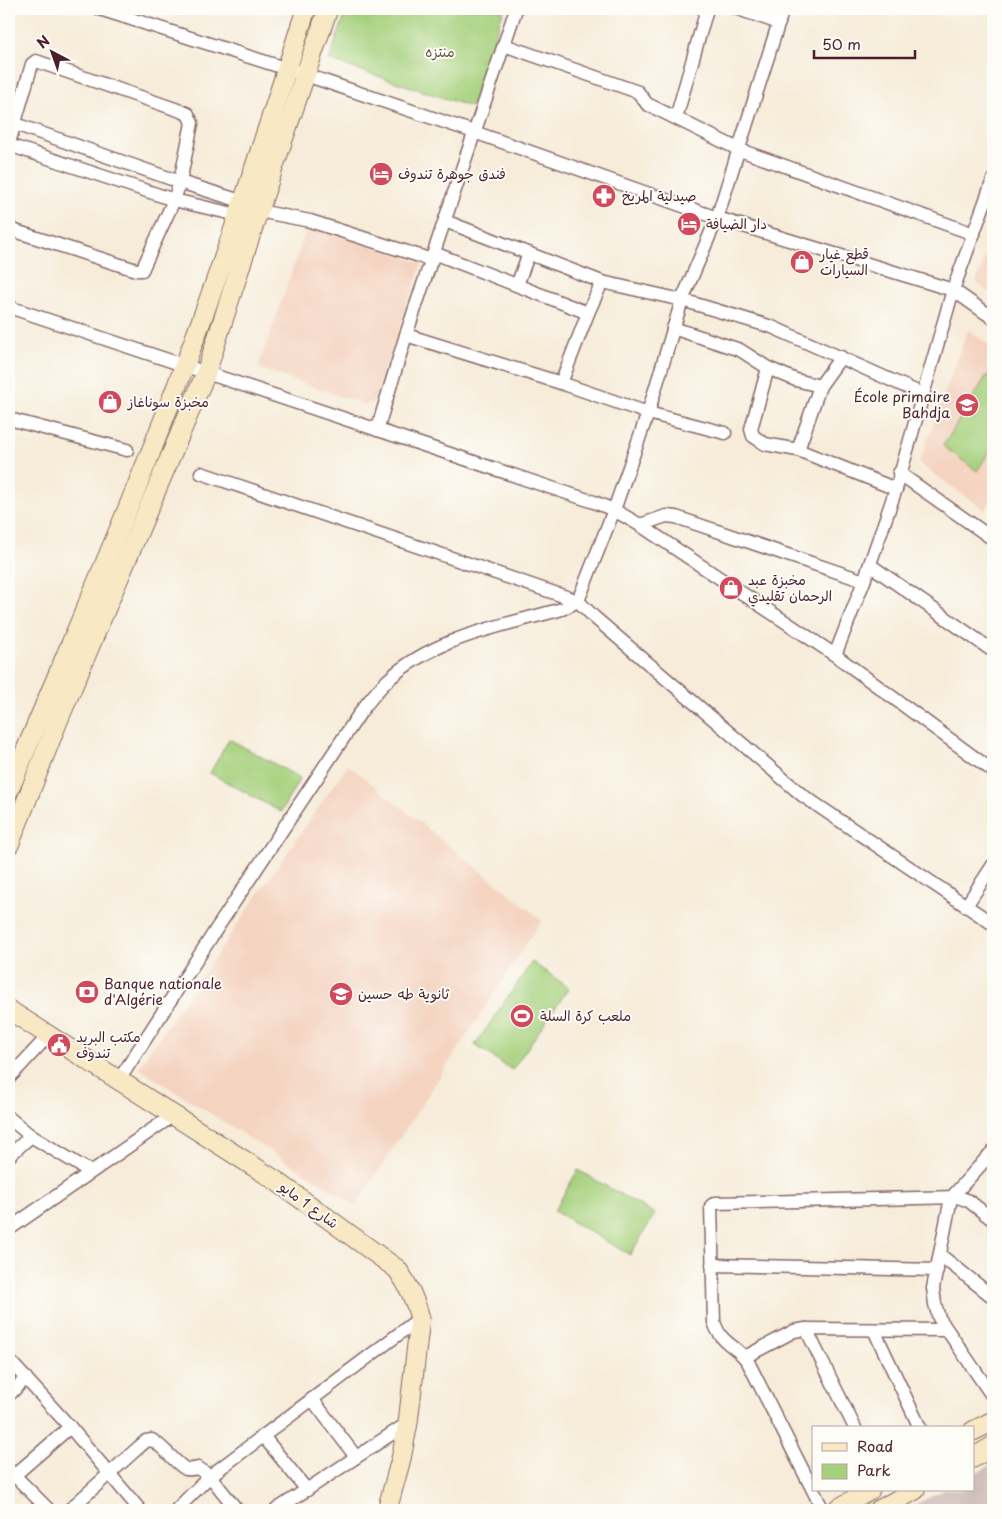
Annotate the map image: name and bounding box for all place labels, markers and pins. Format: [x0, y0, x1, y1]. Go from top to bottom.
hotel icon: فندق جوهرة تندوف [368, 161, 394, 187]
place label: فندق جوهرة تندوف [398, 163, 506, 184]
pharmacy icon: صيدلية المريخ [591, 183, 617, 209]
place label: صيدلية المريخ [622, 185, 697, 206]
hotel icon: دار الضيافة [676, 211, 702, 237]
place label: دار الضيافة [706, 213, 767, 234]
place label: قطع غيار السيارات [819, 243, 869, 280]
shop icon: قطع غيار السيارات [789, 249, 815, 275]
place label: École primaire Bahdja [854, 386, 950, 423]
shop icon: مخبزة سوناغاز [97, 389, 123, 415]
place label: مخبزة سوناغاز [127, 391, 209, 412]
school or university icon: École primaire Bahdja [954, 392, 980, 418]
place label: مخبزة عبد الرحمان تقليدي [748, 569, 832, 607]
shop icon: مخبزة عبد الرحمان تقليدي [718, 575, 744, 601]
place label: Banque nationale d'Algérie [104, 973, 222, 1010]
bank icon: Banque nationale d'Algérie [74, 979, 100, 1005]
school or university icon: ثانوية طه حسين [328, 981, 354, 1007]
place label: ثانوية طه حسين [358, 983, 450, 1004]
sports icon: ملعب كرة السلة [509, 1003, 535, 1029]
place label: ملعب كرة السلة [540, 1005, 631, 1026]
place label: مكتب البريد تندوف [76, 1026, 141, 1063]
public building icon: مكتب البريد تندوف [46, 1032, 72, 1058]

